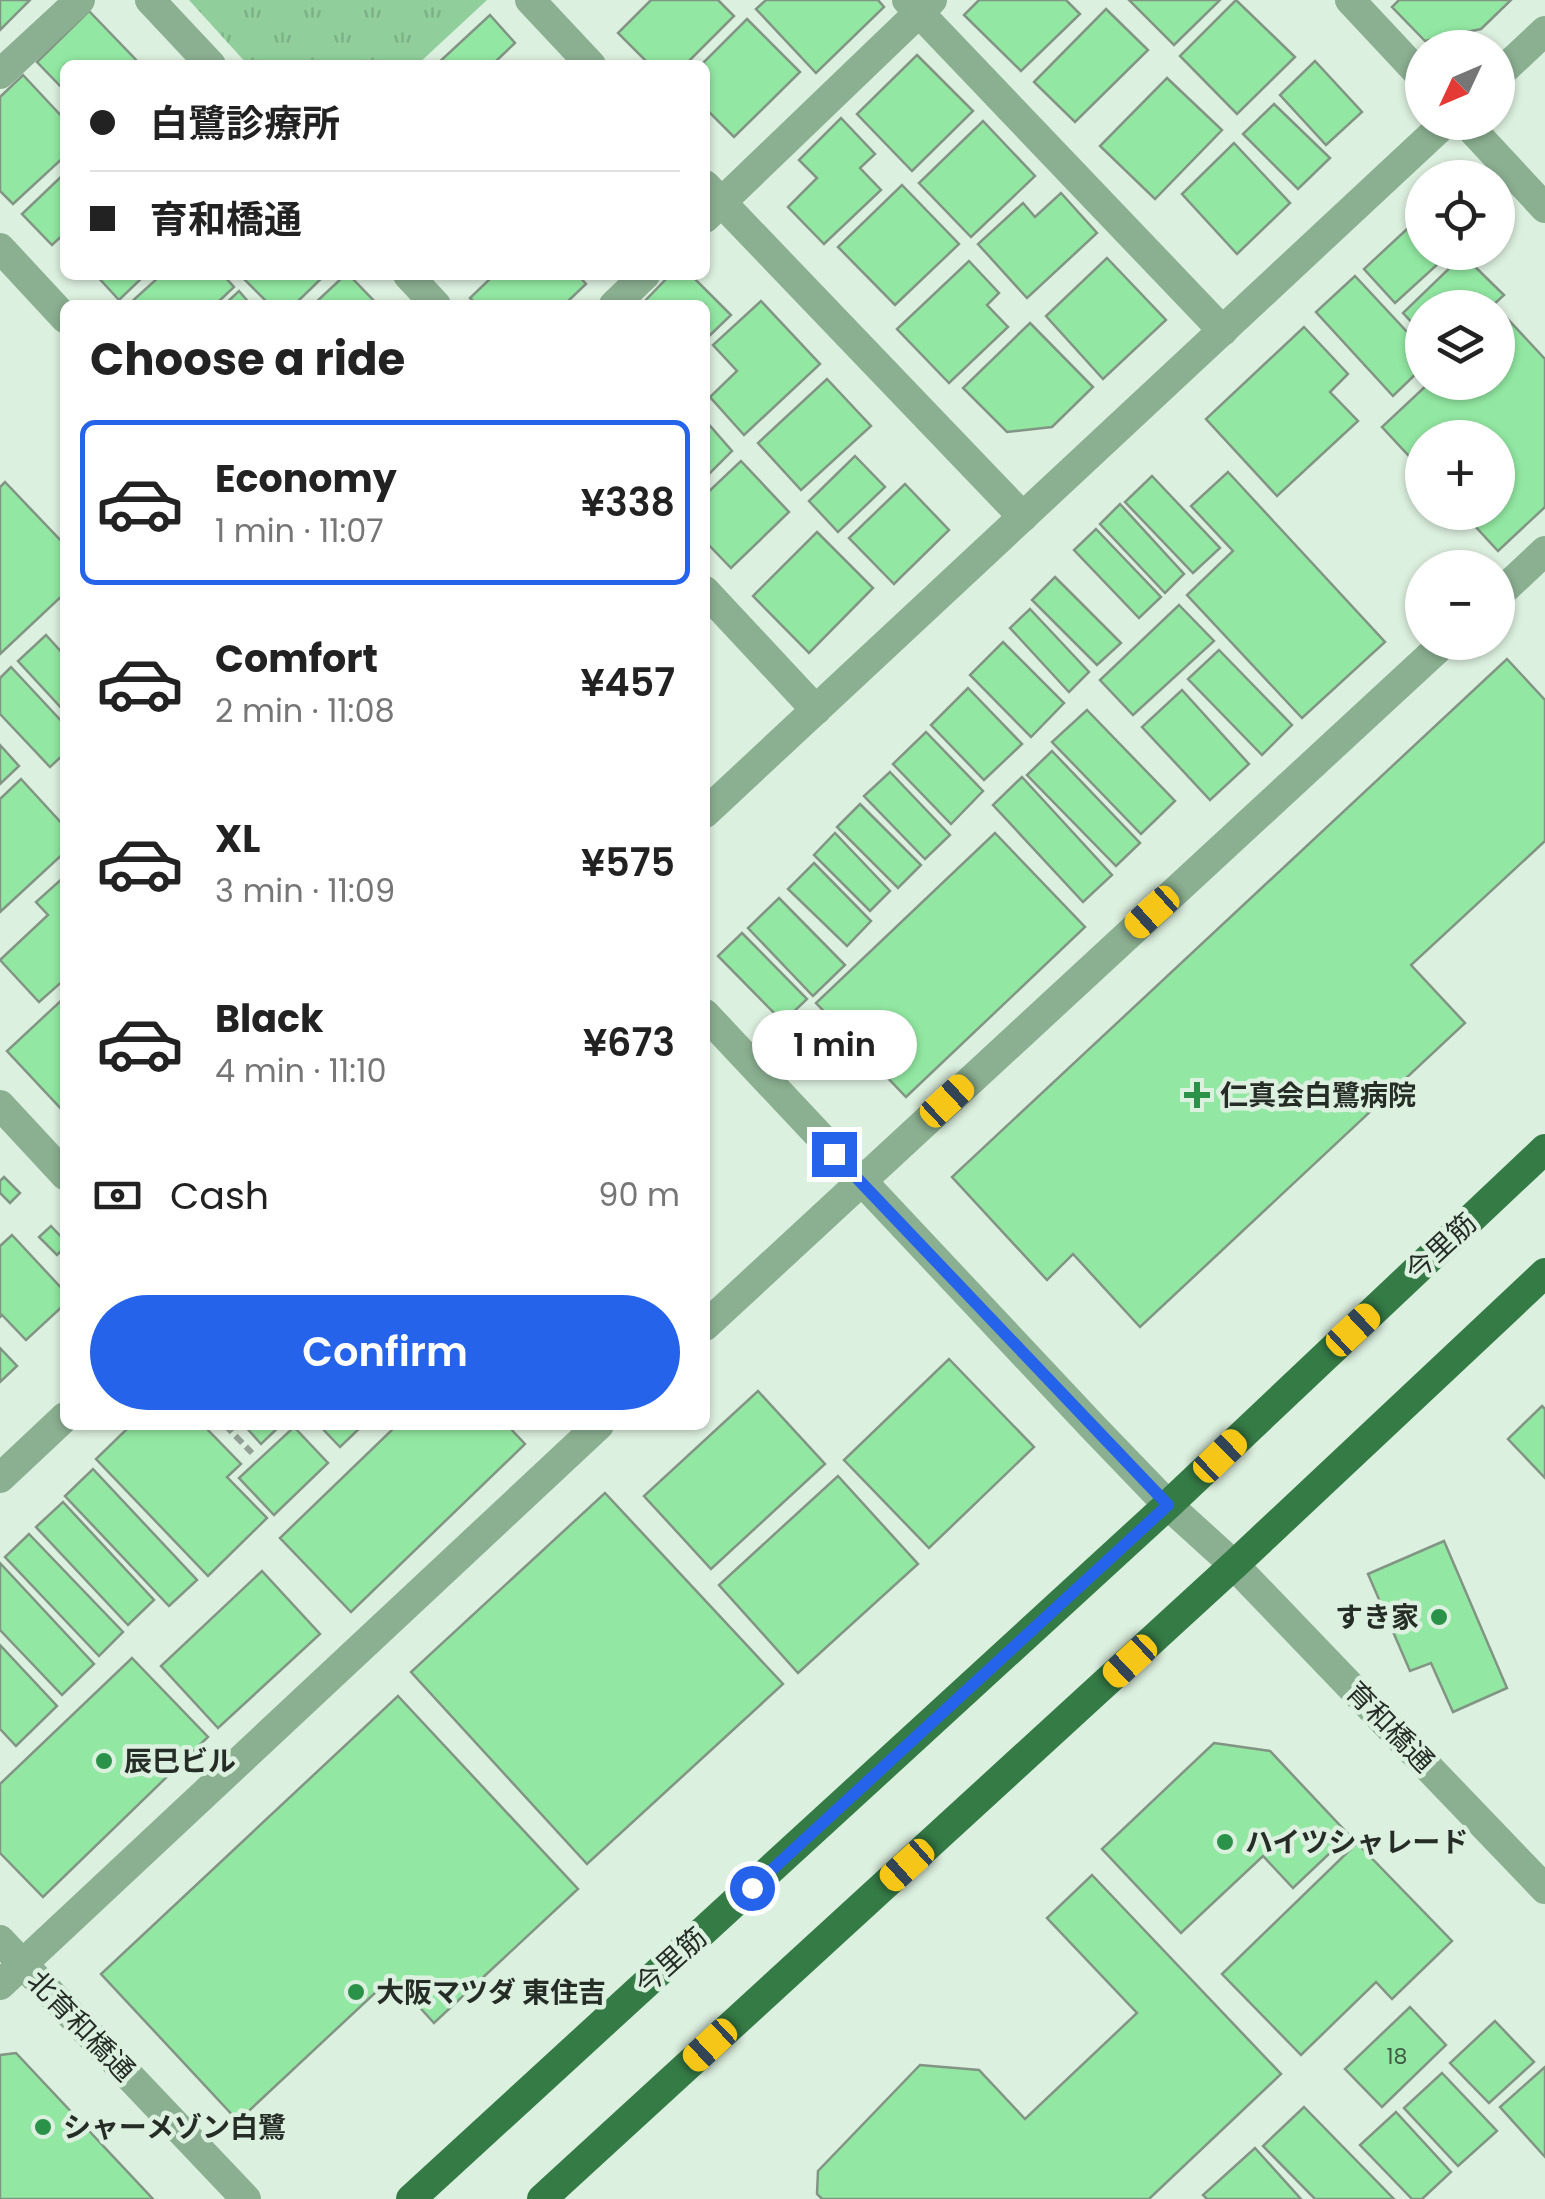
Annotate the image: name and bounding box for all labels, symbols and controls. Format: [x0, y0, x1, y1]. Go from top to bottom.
north arrow [1405, 30, 1515, 140]
map controls [1405, 30, 1515, 660]
text: 白鷺診療所 [150, 97, 340, 150]
button: locate [1405, 160, 1515, 270]
text: 育和橋通 [150, 193, 302, 246]
button: layers [1405, 290, 1515, 400]
text: Choose a ride [90, 328, 405, 391]
button: + [1405, 420, 1515, 530]
text: Economy [215, 452, 397, 505]
icon: car [95, 458, 185, 548]
text: ¥338 [581, 476, 675, 529]
text: 1 min · 11:07 [215, 508, 384, 553]
button: − [1405, 550, 1515, 660]
text: Comfort [215, 632, 378, 685]
icon: car [95, 638, 185, 728]
text: ¥457 [580, 656, 675, 709]
text: 2 min · 11:08 [215, 688, 395, 733]
text: XL [215, 812, 260, 865]
icon: car [95, 818, 185, 908]
text: ¥575 [581, 836, 675, 889]
text: 3 min · 11:09 [215, 868, 395, 913]
car [1120, 881, 1184, 943]
text: Black [215, 992, 324, 1045]
icon: car [95, 998, 185, 1088]
callout: 1 min [752, 1009, 916, 1079]
text: ¥673 [583, 1016, 675, 1069]
text: 1 min [793, 1022, 876, 1067]
text: 4 min · 11:10 [215, 1048, 387, 1093]
car [915, 1070, 979, 1132]
place label: 仁真会白鷺病院 [1220, 1076, 1416, 1115]
marker: 仁真会白鷺病院 [1184, 1082, 1210, 1108]
route end [812, 1132, 857, 1177]
icon: cash [90, 1168, 145, 1223]
text: Cash [170, 1169, 269, 1222]
text: 90 m [598, 1172, 680, 1217]
street label: 今里筋 [1397, 1204, 1485, 1290]
button: Confirm [90, 1295, 680, 1410]
car [1321, 1299, 1385, 1361]
car [1188, 1424, 1252, 1488]
place label: すき家 [1335, 1598, 1419, 1637]
marker: すき家 [1428, 1606, 1450, 1628]
car [1098, 1630, 1162, 1692]
street label: 育和橋通 [1337, 1673, 1443, 1781]
place label: 辰巳ビル [124, 1742, 236, 1781]
marker: 辰巳ビル [93, 1750, 115, 1772]
place label: ハイツシャレード [1245, 1823, 1468, 1862]
marker: ハイツシャレード [1214, 1831, 1236, 1853]
car [875, 1834, 939, 1896]
route start [730, 1866, 775, 1911]
street label: 今里筋 [627, 1918, 715, 2004]
street label: 北育和橋通 [18, 1962, 144, 2090]
place label: 大阪マツダ 東住吉 [376, 1973, 606, 2012]
marker: 大阪マツダ 東住吉 [345, 1981, 367, 2003]
car [678, 2014, 742, 2076]
house number: 18 [1387, 2041, 1407, 2072]
place label: シャーメゾン白鷺 [63, 2108, 286, 2147]
marker: シャーメゾン白鷺 [32, 2116, 54, 2138]

